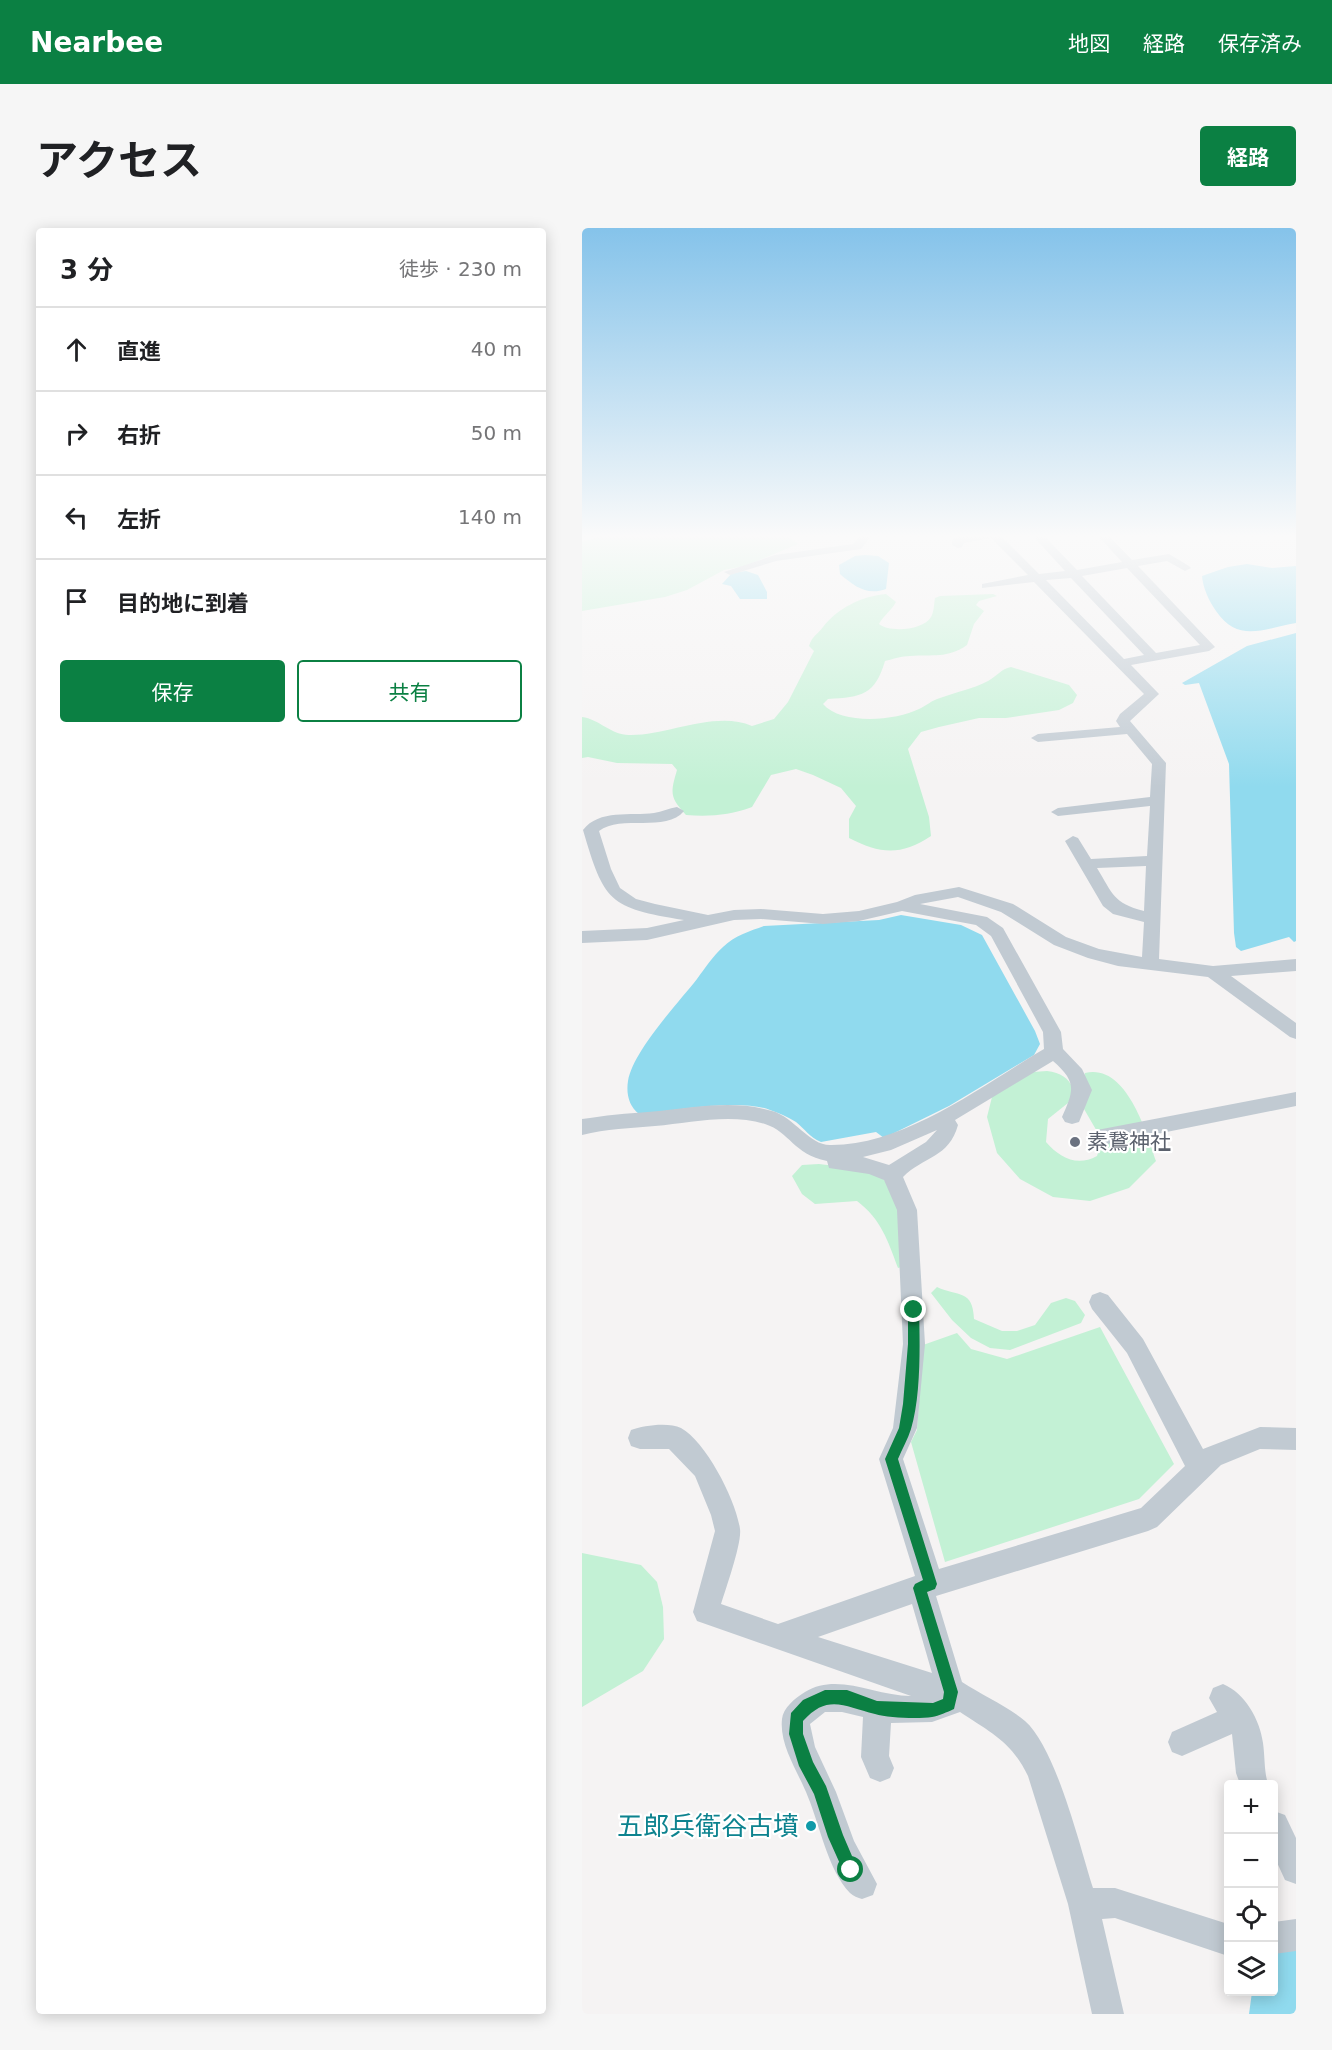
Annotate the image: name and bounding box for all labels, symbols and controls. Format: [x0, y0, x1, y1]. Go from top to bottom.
text: Nearbee [30, 26, 163, 59]
text: 地図 [1068, 32, 1110, 56]
text: 経路 [1143, 32, 1185, 56]
text: 保存済み [1218, 32, 1302, 56]
button: 経路 [1200, 126, 1296, 186]
text: アクセス [36, 136, 202, 185]
text: 3 分 [60, 255, 113, 285]
text: 徒歩 · 230 m [399, 257, 522, 281]
icon: ahead [60, 333, 93, 366]
text: 40 m [471, 337, 522, 361]
text: 直進 [117, 339, 161, 364]
icon: right [60, 417, 93, 450]
text: 50 m [471, 421, 522, 445]
text: 右折 [117, 423, 161, 448]
icon: left [60, 501, 93, 534]
text: 140 m [458, 505, 522, 529]
text: 左折 [117, 507, 161, 532]
icon: arrive [60, 585, 93, 618]
text: 目的地に到着 [117, 591, 249, 616]
button: 保存 [60, 660, 285, 722]
button: 共有 [297, 660, 522, 722]
place label: 素鵞神社 [1087, 1130, 1171, 1154]
marker: 素鵞神社 [1068, 1135, 1082, 1149]
route end [900, 1296, 926, 1322]
map controls [1224, 1780, 1278, 1996]
button: + [1224, 1780, 1278, 1834]
place label: 五郎兵衛谷古墳 [617, 1811, 799, 1841]
marker: 五郎兵衛谷古墳 [804, 1819, 818, 1833]
button: − [1224, 1834, 1278, 1888]
route start [837, 1856, 863, 1882]
button: locate [1224, 1888, 1278, 1942]
button: layers [1224, 1942, 1278, 1996]

